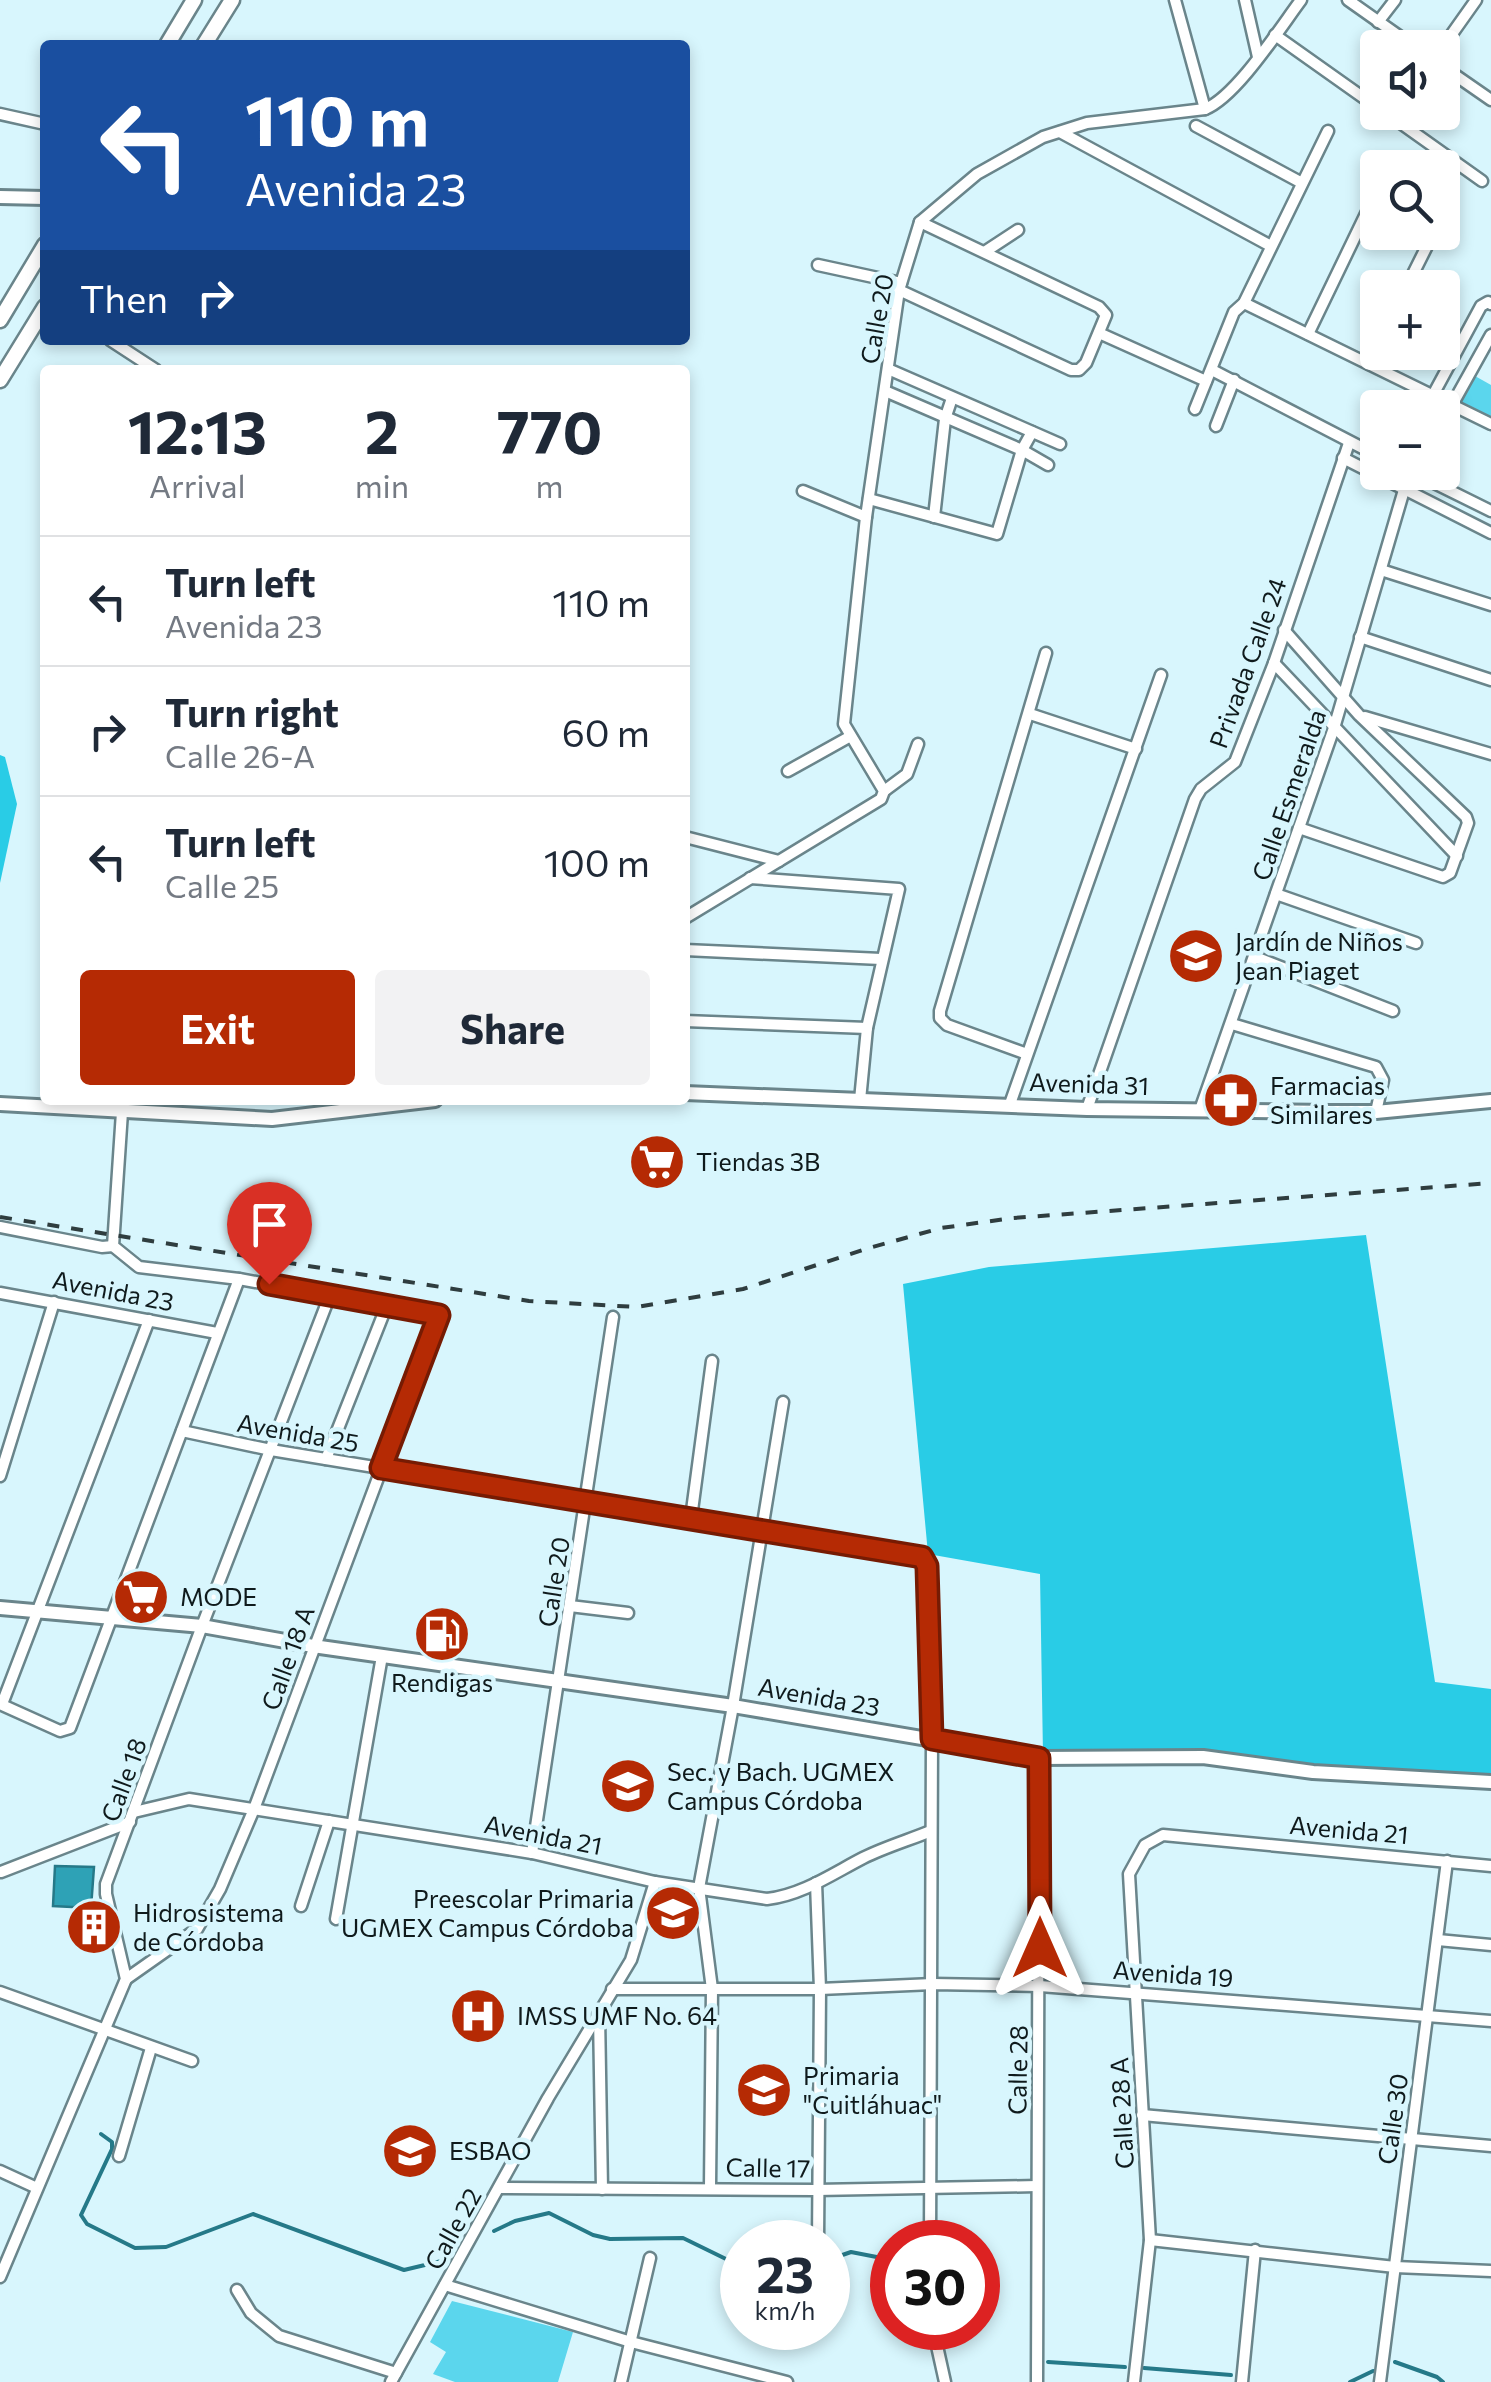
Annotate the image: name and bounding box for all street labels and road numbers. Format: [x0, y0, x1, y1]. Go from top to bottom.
street label: Calle 20 [853, 271, 899, 366]
street label: Privada Calle 24 [1202, 573, 1292, 752]
street label: Calle Esmeralda [1245, 705, 1331, 884]
street label: Avenida 31 [1029, 1066, 1149, 1100]
street label: Avenida 23 [50, 1264, 176, 1316]
street label: Avenida 25 [235, 1407, 361, 1457]
street label: Calle 20 [531, 1535, 575, 1629]
street label: Calle 18 A [254, 1601, 320, 1714]
street label: Avenida 23 [756, 1671, 882, 1721]
street label: Calle 18 [94, 1734, 152, 1826]
street label: Avenida 21 [482, 1808, 605, 1860]
street label: Avenida 21 [1288, 1809, 1410, 1849]
street label: Avenida 19 [1112, 1954, 1234, 1992]
street label: Calle 28 [1001, 2025, 1033, 2115]
street label: Calle 28 A [1103, 2056, 1139, 2170]
street label: Calle 30 [1371, 2071, 1413, 2166]
street label: Calle 17 [725, 2151, 811, 2183]
street label: Calle 22 [418, 2182, 487, 2275]

